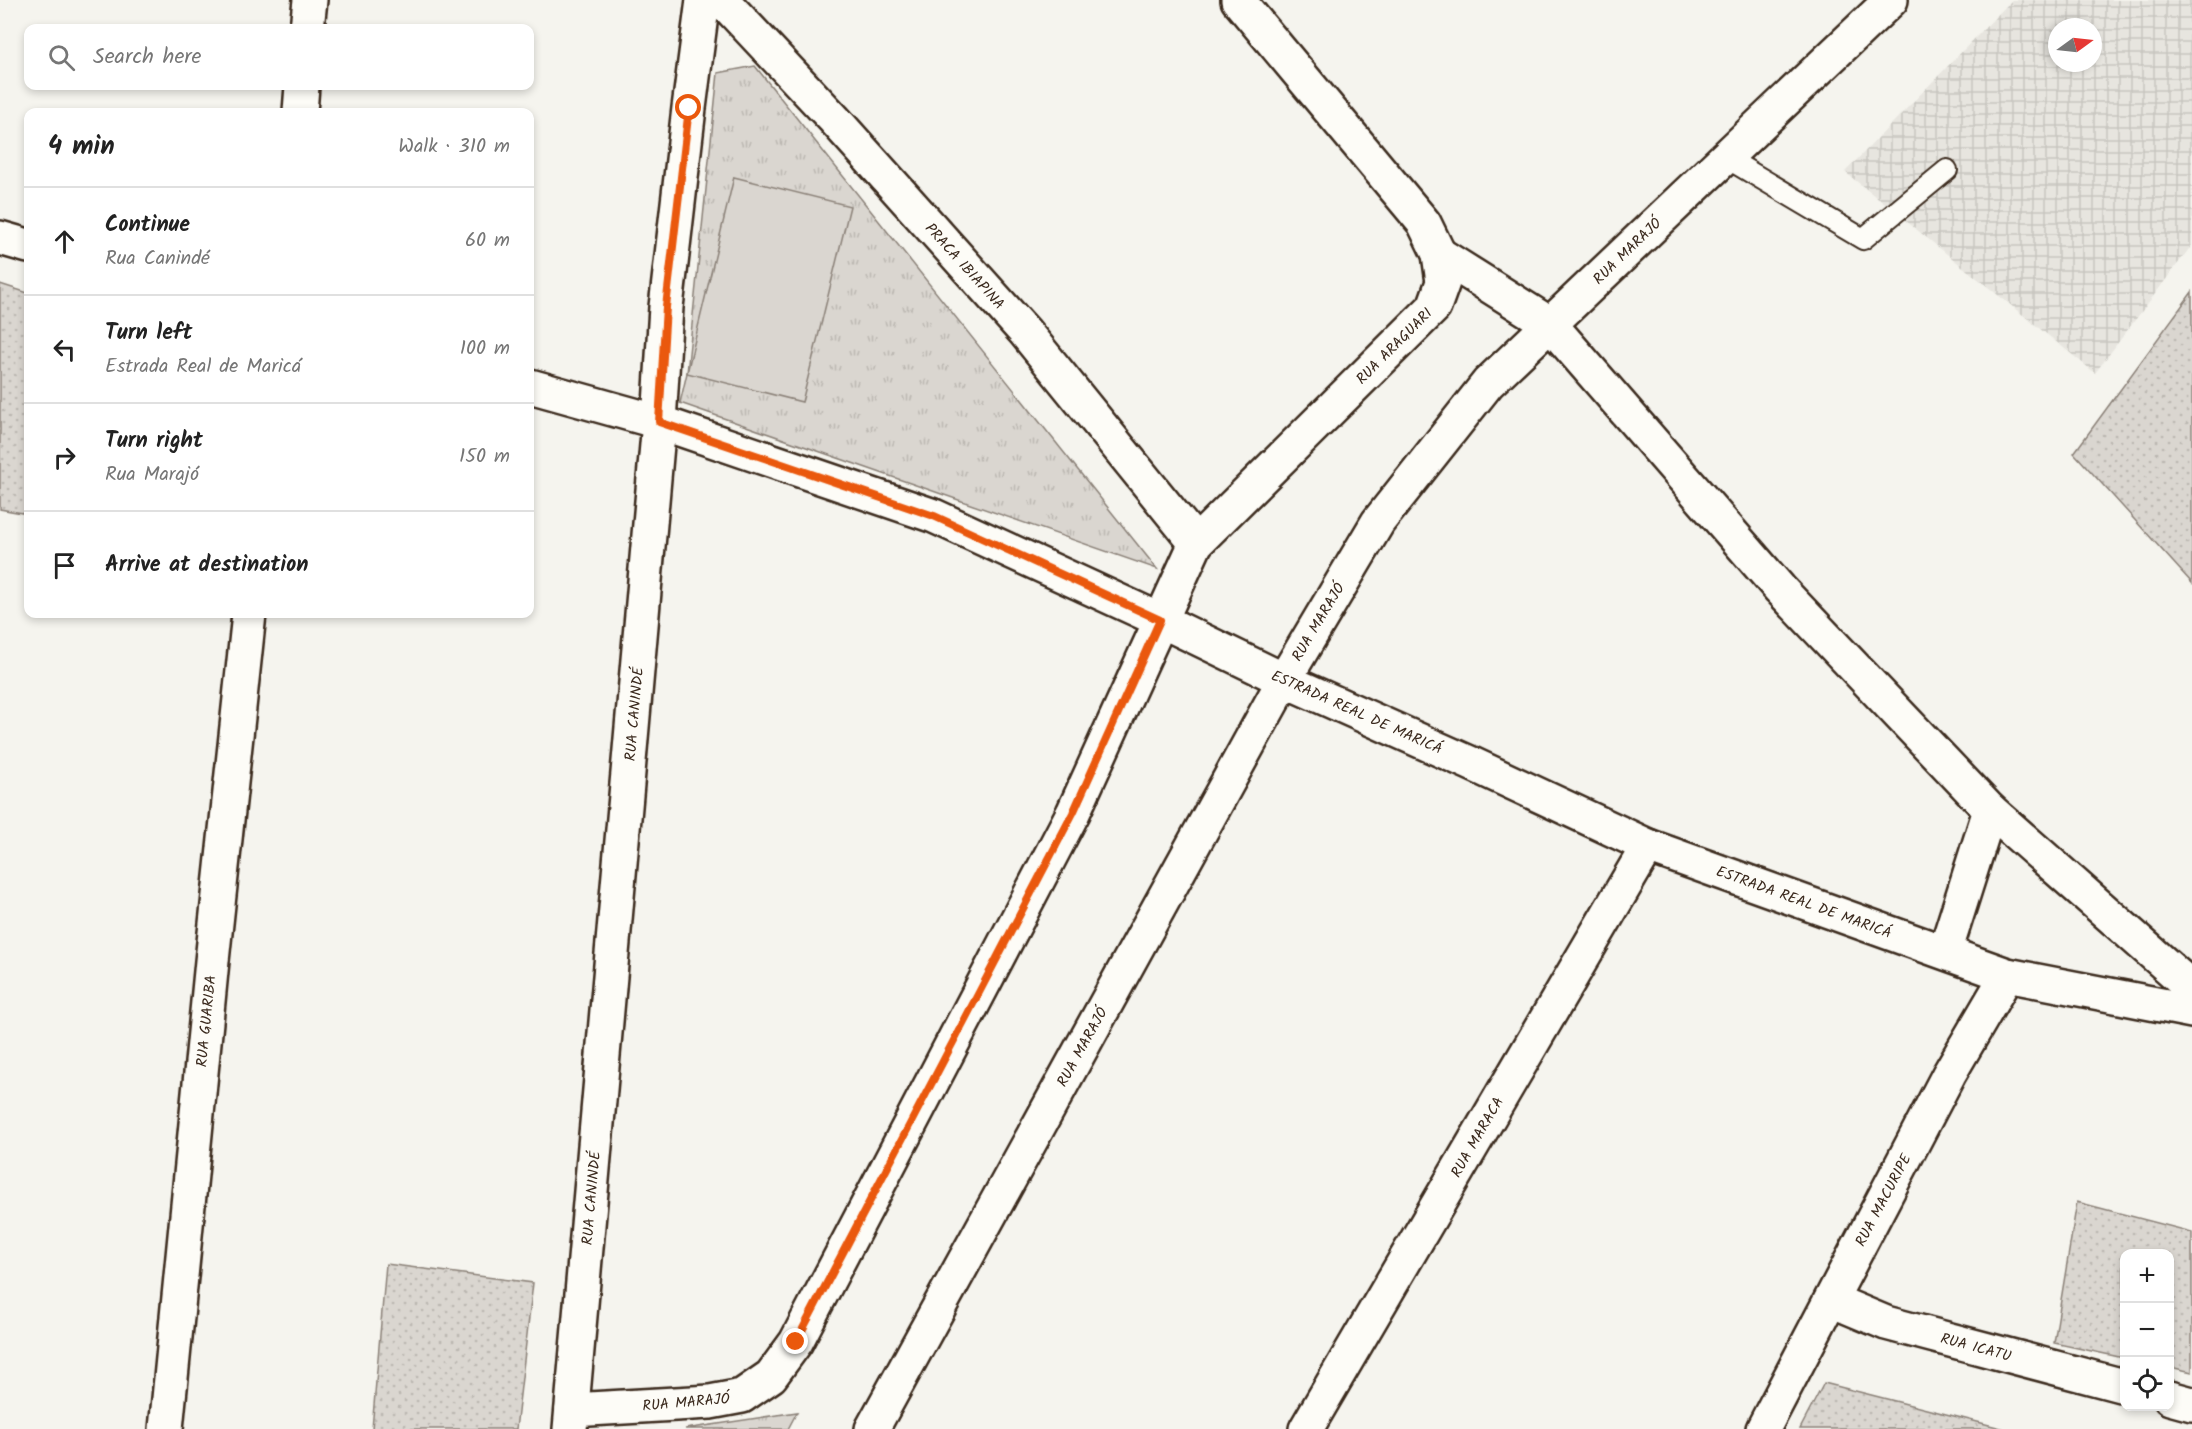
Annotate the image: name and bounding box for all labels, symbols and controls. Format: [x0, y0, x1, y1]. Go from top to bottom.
north arrow [2048, 18, 2102, 72]
search box [24, 24, 534, 90]
text: Search here [93, 40, 201, 75]
icon: search [45, 41, 78, 74]
route start [675, 94, 701, 120]
text: 4 min [48, 126, 115, 168]
text: Walk · 310 m [398, 131, 510, 163]
text: Continue [105, 208, 190, 243]
street label: RUA MARAJÓ [1588, 212, 1668, 291]
street label: PRACA IBIAPINA [918, 218, 1010, 316]
icon: ahead [48, 225, 81, 258]
text: 60 m [465, 225, 510, 257]
text: Rua Canindé [105, 243, 210, 275]
street label: RUA ARAGUARI [1351, 302, 1439, 391]
text: Turn left [105, 316, 192, 351]
icon: left [48, 333, 81, 366]
text: 100 m [460, 333, 510, 365]
text: Estrada Real de Maricá [105, 351, 301, 383]
text: Turn right [105, 424, 203, 459]
icon: right [48, 441, 81, 474]
text: 150 m [459, 441, 510, 473]
text: Rua Marajó [105, 459, 199, 491]
text: Arrive at destination [105, 548, 308, 583]
icon: arrive [48, 549, 81, 582]
street label: RUA MARAJÓ [1286, 578, 1352, 666]
street label: ESTRADA REAL DE MARICÁ [1267, 664, 1446, 762]
street label: RUA CANINDÉ [619, 665, 651, 762]
street label: ESTRADA REAL DE MARICÁ [1713, 860, 1895, 946]
street label: RUA GUARIBA [190, 974, 224, 1068]
street label: RUA MARAJÓ [1051, 1003, 1115, 1092]
street label: RUA MARACA [1445, 1093, 1511, 1182]
street label: RUA CANINDÉ [576, 1149, 608, 1246]
street label: RUA MACURIPE [1849, 1149, 1919, 1251]
map controls [2120, 1249, 2174, 1411]
button: + [2120, 1249, 2174, 1303]
button: − [2120, 1303, 2174, 1357]
street label: RUA ICATU [1938, 1327, 2014, 1369]
route end [782, 1328, 808, 1354]
button: locate [2120, 1357, 2174, 1411]
street label: RUA MARAJÓ [641, 1387, 732, 1419]

